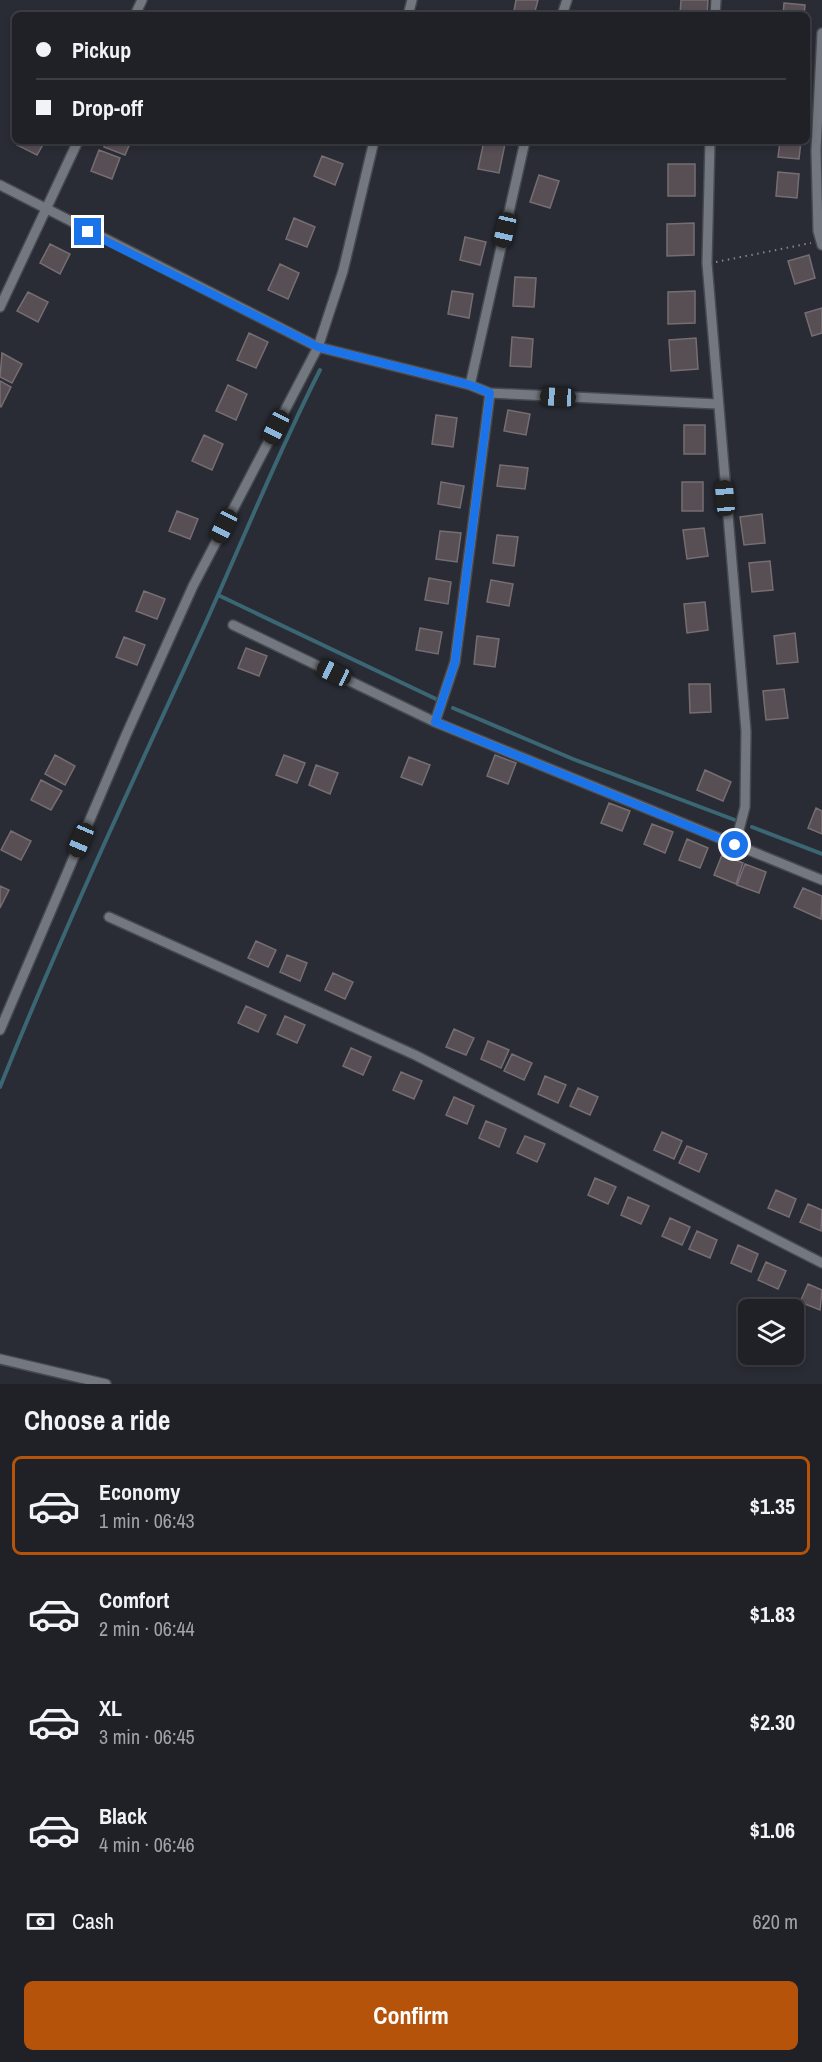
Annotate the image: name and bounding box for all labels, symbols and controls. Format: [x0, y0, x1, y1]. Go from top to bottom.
text: Pickup [72, 35, 131, 65]
text: Drop-off [72, 93, 143, 123]
car [492, 210, 518, 250]
route end [74, 218, 101, 245]
car [540, 387, 576, 407]
car [260, 407, 292, 447]
car [714, 479, 736, 517]
car [208, 506, 240, 546]
car [314, 657, 354, 689]
car [66, 820, 96, 860]
route start [721, 831, 748, 858]
map controls [738, 1299, 804, 1365]
button: layers [738, 1299, 804, 1365]
text: Choose a ride [24, 1402, 170, 1438]
text: Economy [99, 1477, 180, 1507]
icon: car [27, 1479, 81, 1533]
text: $1.35 [750, 1491, 795, 1521]
text: 1 min · 06:43 [99, 1507, 195, 1534]
text: Comfort [99, 1585, 169, 1615]
icon: car [27, 1587, 81, 1641]
text: $1.83 [750, 1599, 795, 1629]
text: 2 min · 06:44 [99, 1615, 195, 1642]
text: XL [99, 1693, 122, 1723]
icon: car [27, 1695, 81, 1749]
text: $2.30 [750, 1707, 795, 1737]
text: 3 min · 06:45 [99, 1723, 195, 1750]
text: Black [99, 1801, 147, 1831]
icon: car [27, 1803, 81, 1857]
text: $1.06 [750, 1815, 795, 1845]
text: 4 min · 06:46 [99, 1831, 195, 1858]
icon: cash [24, 1905, 57, 1938]
text: Cash [72, 1906, 114, 1936]
text: 620 m [752, 1908, 798, 1935]
button: Confirm [24, 1981, 798, 2050]

